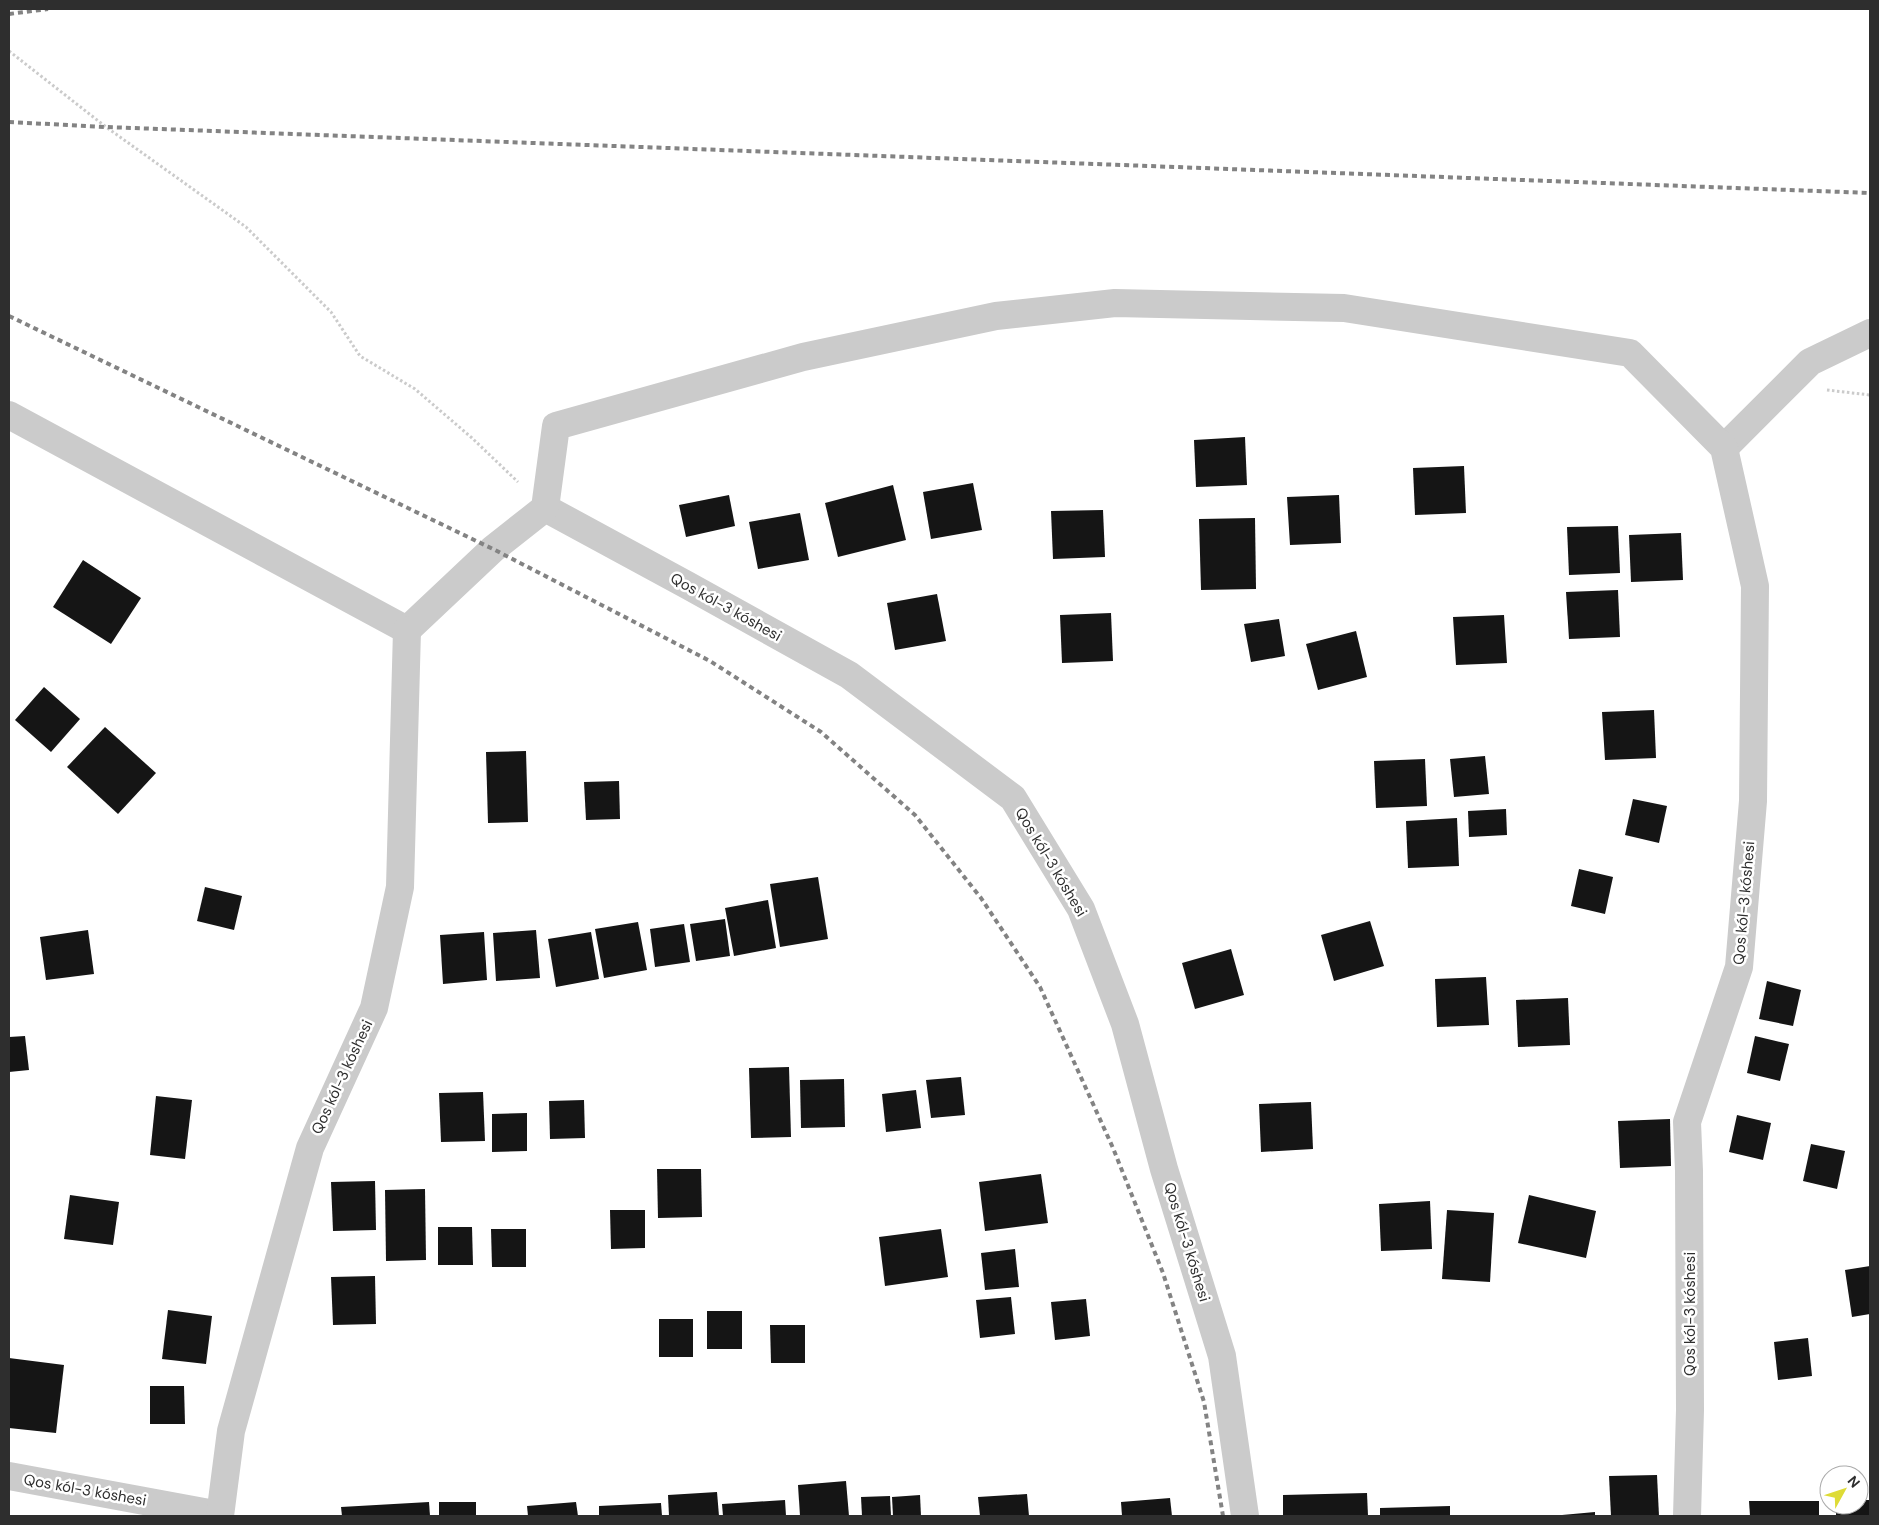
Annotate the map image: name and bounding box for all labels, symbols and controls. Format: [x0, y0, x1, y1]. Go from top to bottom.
street label: Qos kól-3 kóshesi [667, 568, 785, 646]
street label: Qos kól-3 kóshesi [1010, 804, 1092, 920]
street label: Qos kól-3 kóshesi [1729, 840, 1759, 966]
street label: Qos kól-3 kóshesi [307, 1017, 377, 1137]
street label: Qos kól-3 kóshesi [1159, 1180, 1215, 1304]
street label: Qos kól-3 kóshesi [1680, 1252, 1700, 1376]
north arrow [1819, 1465, 1869, 1515]
street label: Qos kól-3 kóshesi [22, 1469, 148, 1511]
text: N [1844, 1472, 1864, 1491]

